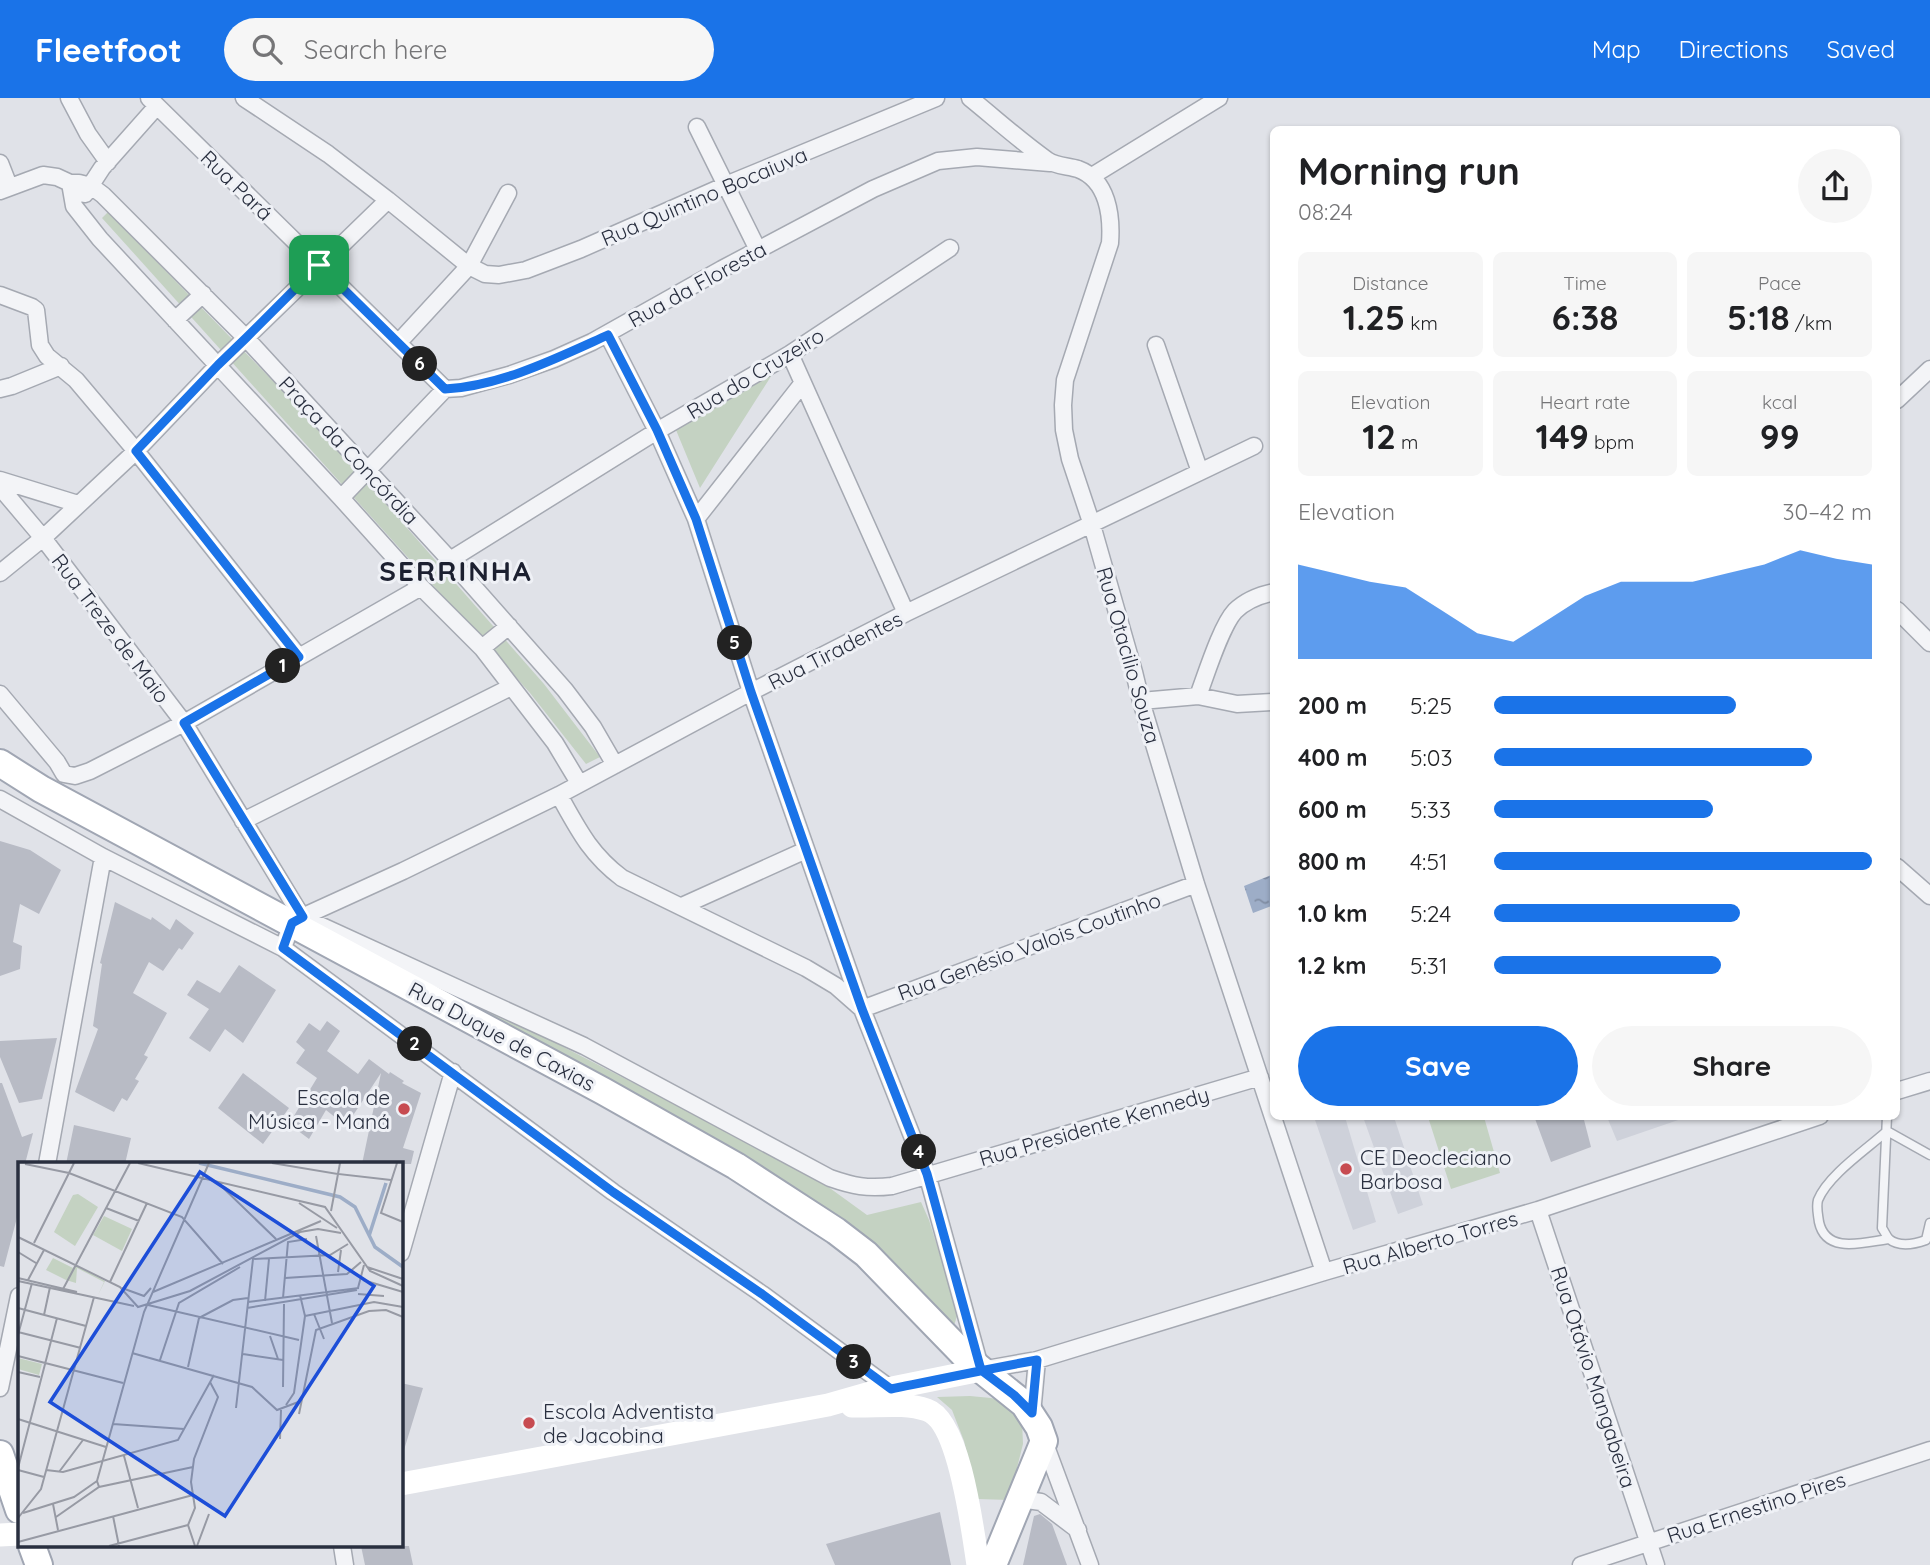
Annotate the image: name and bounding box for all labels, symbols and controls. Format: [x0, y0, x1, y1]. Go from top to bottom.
search box [224, 18, 714, 81]
text: Fleetfoot [35, 29, 182, 70]
icon: search [248, 30, 286, 68]
text: Search here [304, 33, 447, 66]
text: Map [1592, 34, 1641, 64]
text: Directions [1679, 34, 1789, 64]
text: Saved [1827, 34, 1895, 64]
street label: Rua Quintino Bocaiuva [597, 141, 811, 251]
street label: Rua Pará [196, 144, 278, 226]
text: Morning run [1298, 147, 1520, 195]
button: share [1798, 149, 1872, 223]
text: 08:24 [1298, 197, 1353, 226]
pin [289, 235, 349, 295]
street label: Rua da Floresta [623, 235, 771, 333]
icon: arrive [300, 246, 338, 284]
text: Distance [1352, 271, 1428, 295]
text: Time [1563, 271, 1607, 295]
text: Pace [1758, 271, 1801, 295]
text: 1.25 [1343, 295, 1405, 339]
text: 6:38 [1552, 295, 1618, 339]
text: 5:18 [1727, 295, 1790, 339]
text: km [1405, 311, 1438, 335]
text: /km [1790, 311, 1832, 335]
street label: Rua do Cruzeiro [682, 322, 828, 424]
pin: 6 [402, 346, 438, 382]
text: 6 [414, 351, 425, 375]
street label: Praça da Concórdia [274, 370, 424, 530]
text: Elevation [1350, 390, 1430, 414]
text: Heart rate [1540, 390, 1630, 414]
text: kcal [1762, 390, 1797, 414]
text: 12 [1362, 414, 1396, 458]
text: 149 [1536, 414, 1589, 458]
text: 99 [1760, 414, 1800, 458]
text: m [1396, 430, 1418, 454]
text: bpm [1589, 430, 1634, 454]
text: Elevation [1298, 497, 1395, 526]
text: 30–42 m [1782, 497, 1872, 526]
street label: Rua Treze de Maio [46, 548, 176, 708]
district label: SERRINHA [379, 553, 533, 588]
street label: Rua Otacilio Souza [1091, 564, 1167, 746]
street label: Rua Tiradentes [763, 605, 907, 695]
pin: 5 [718, 626, 752, 660]
text: 5 [729, 630, 740, 654]
pin: 1 [266, 648, 300, 684]
text: 1 [279, 653, 286, 677]
text: 200 m [1298, 691, 1367, 720]
text: 5:25 [1410, 691, 1452, 720]
text: 400 m [1298, 743, 1367, 772]
text: 5:03 [1410, 743, 1453, 772]
text: 600 m [1298, 795, 1367, 824]
text: 5:33 [1410, 795, 1451, 824]
text: 800 m [1298, 847, 1367, 876]
text: 4:51 [1410, 847, 1447, 876]
street label: Rua Genésio Valois Coutinho [894, 886, 1164, 1006]
text: 1.0 km [1298, 899, 1368, 928]
text: 5:24 [1410, 899, 1451, 928]
text: 1.2 km [1298, 951, 1367, 980]
text: 5:31 [1410, 951, 1447, 980]
street label: Rua Duque de Caxias [404, 976, 600, 1096]
pin: 2 [398, 1026, 432, 1062]
button: Save [1298, 1026, 1578, 1106]
button: Share [1592, 1026, 1872, 1106]
text: 2 [409, 1031, 420, 1055]
street label: Rua Presidente Kennedy [976, 1081, 1212, 1171]
place label: Escola de Música - Maná [248, 1084, 390, 1134]
marker: Escola de Música - Maná [396, 1101, 412, 1117]
pin: 4 [902, 1134, 936, 1170]
text: 4 [913, 1139, 924, 1163]
place label: CE Deocleciano Barbosa [1360, 1144, 1511, 1194]
marker: CE Deocleciano Barbosa [1338, 1161, 1354, 1177]
inset map [18, 1162, 402, 1548]
street label: Rua Alberto Torres [1339, 1205, 1521, 1279]
street label: Rua Otávio Mangabeira [1546, 1263, 1642, 1491]
pin: 3 [836, 1344, 872, 1380]
text: 3 [848, 1349, 859, 1373]
place label: Escola Adventista de Jacobina [543, 1398, 714, 1448]
marker: Escola Adventista de Jacobina [521, 1415, 537, 1431]
street label: Rua Ernestino Pires [1663, 1466, 1849, 1548]

